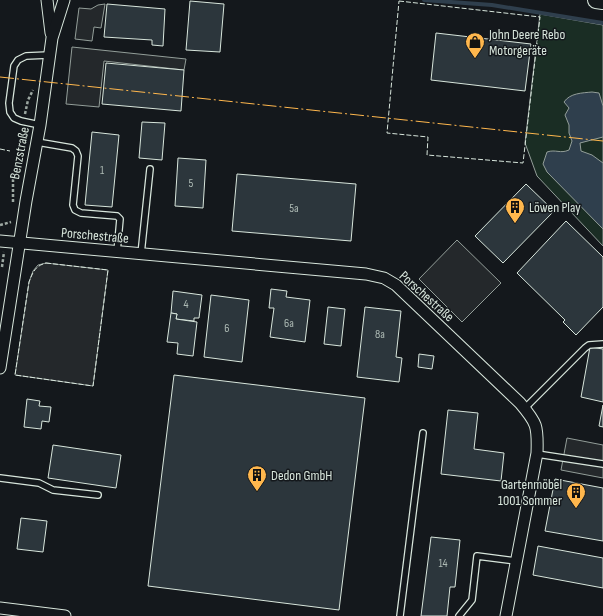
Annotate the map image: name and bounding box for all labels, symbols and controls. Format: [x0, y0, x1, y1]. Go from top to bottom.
place label: John Deere Rebo Motorgeräte [488, 26, 565, 59]
shop icon: John Deere Rebo Motorgeräte [464, 31, 486, 59]
street label: Benzstraße [6, 126, 33, 181]
house number: 1 [100, 163, 105, 178]
house number: 5 [189, 176, 194, 191]
building icon: Löwen Play [504, 196, 526, 224]
place label: Löwen Play [529, 199, 581, 216]
house number: 5a [289, 201, 299, 216]
street label: Porschestraße [60, 224, 129, 247]
street label: Porschestraße [396, 267, 458, 325]
house number: 4 [183, 297, 189, 312]
house number: 6a [284, 316, 294, 331]
house number: 6 [224, 321, 230, 336]
house number: 8a [375, 327, 385, 342]
building icon: Dedon GmbH [246, 464, 268, 492]
place label: Dedon GmbH [271, 467, 332, 484]
place label: Gartenmöbel 1001 Sommer [498, 476, 562, 509]
building icon: Gartenmöbel 1001 Sommer [565, 481, 587, 509]
house number: 14 [438, 556, 448, 571]

